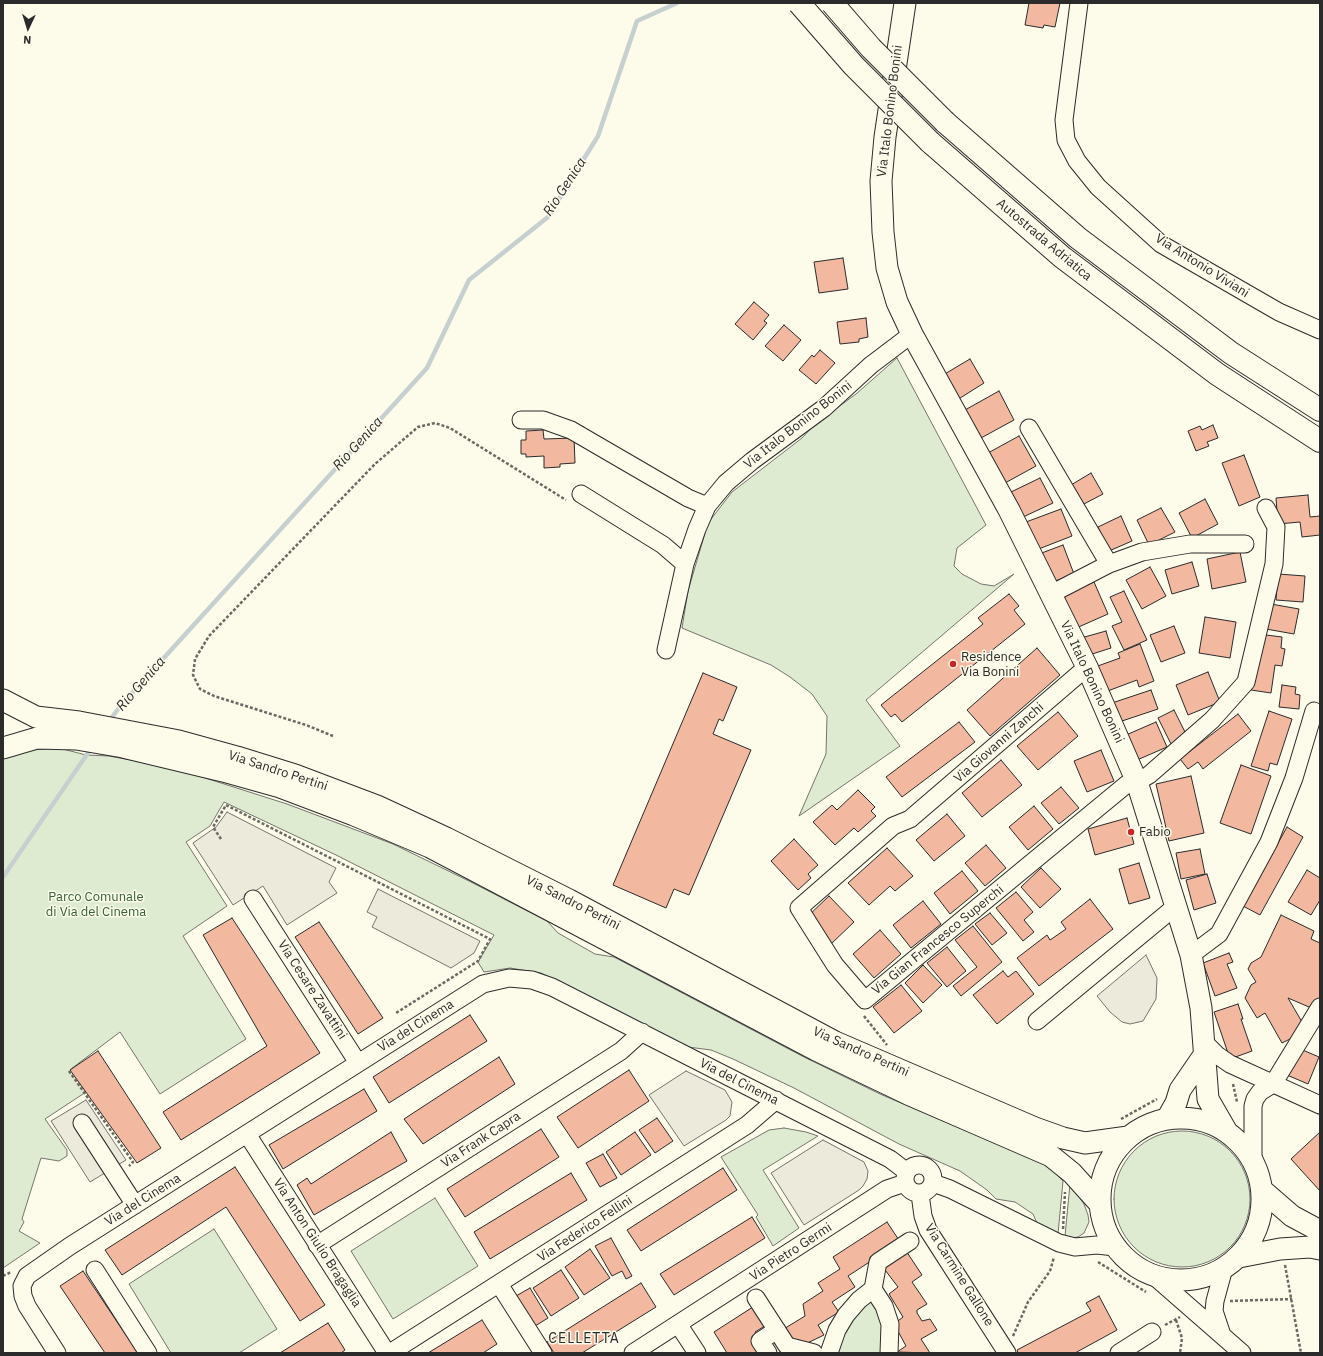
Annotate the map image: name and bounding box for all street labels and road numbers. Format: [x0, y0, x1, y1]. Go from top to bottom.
street label: Via Italo Bonino Bonini [874, 44, 906, 178]
street label: Autostrada Adriatica [993, 196, 1095, 284]
street label: Via Antonio Viviani [1152, 231, 1252, 301]
street label: Via Italo Bonino Bonini [741, 378, 855, 472]
street label: Via Italo Bonino Bonini [1057, 618, 1127, 746]
street label: Via Giovanni Zanchi [951, 700, 1047, 786]
street label: Via Sandro Pertini [226, 748, 330, 794]
street label: Via Sandro Pertini [523, 873, 623, 933]
street label: Via Gian Francesco Superchi [869, 882, 1007, 998]
street label: Via Cesare Zavattini [274, 938, 350, 1042]
street label: Via del Cinema [375, 996, 457, 1056]
street label: Via Sandro Pertini [810, 1024, 912, 1080]
street label: Via del Cinema [697, 1055, 781, 1109]
street label: Via Frank Capra [438, 1109, 524, 1171]
street label: Via del Cinema [102, 1170, 184, 1230]
street label: Via Anton Giulio Bragaglia [269, 1176, 365, 1310]
street label: Via Federico Fellini [535, 1193, 635, 1265]
street label: Via Pietro Germi [747, 1220, 835, 1284]
street label: Via Carmine Gallone [921, 1221, 997, 1329]

